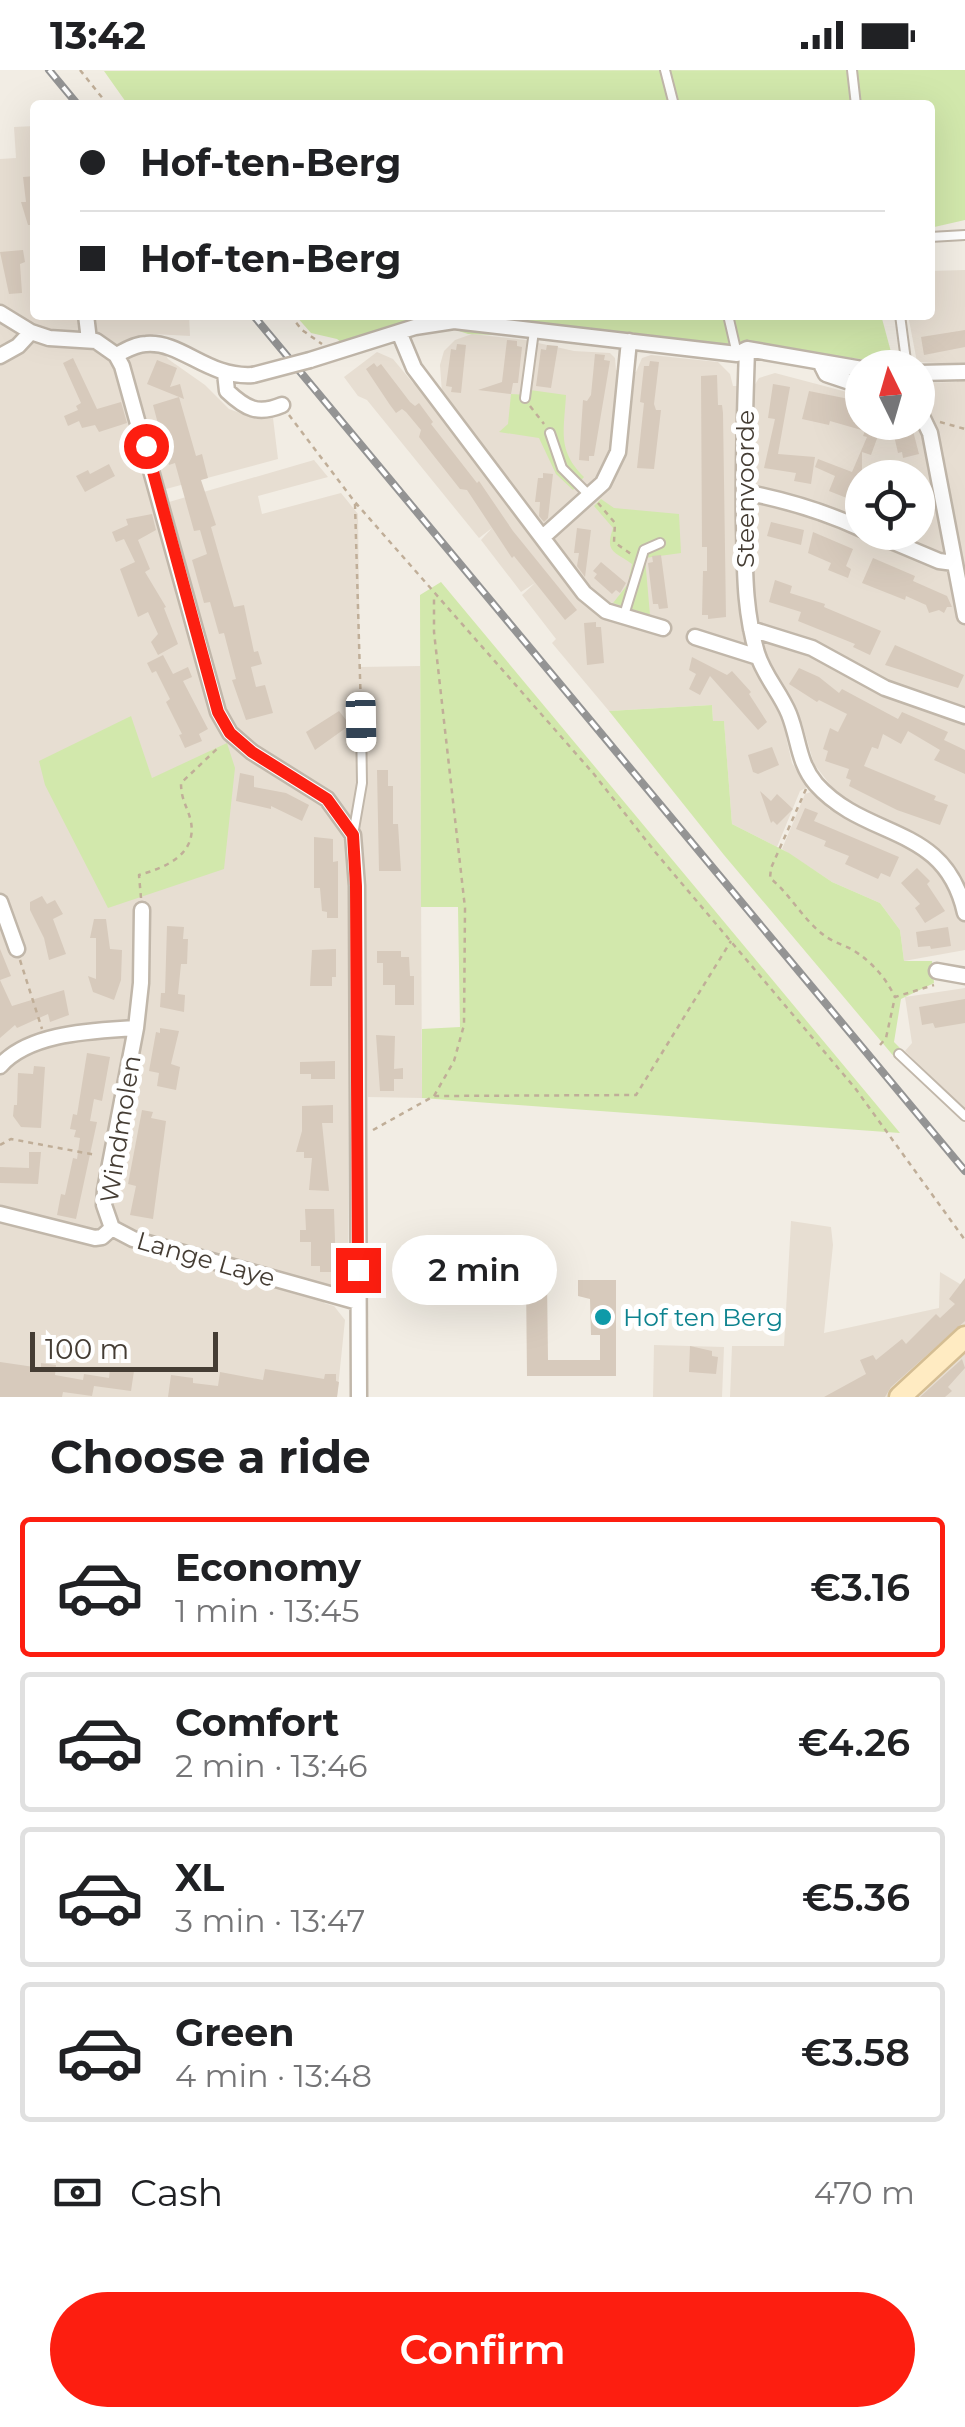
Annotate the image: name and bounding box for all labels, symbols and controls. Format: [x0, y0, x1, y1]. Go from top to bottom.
text: 13:42 [50, 12, 146, 59]
text: Hof-ten-Berg [140, 139, 401, 186]
text: Hof-ten-Berg [140, 235, 401, 282]
north arrow [845, 350, 935, 440]
map controls [845, 350, 935, 550]
street label: Steenvoorde [730, 410, 760, 568]
route start [124, 424, 169, 469]
button: locate [845, 460, 935, 550]
car [345, 692, 377, 752]
street label: Windmolen [94, 1053, 146, 1205]
street label: Lange Laye [133, 1225, 279, 1293]
callout: 2 min [393, 1235, 558, 1305]
route end [336, 1248, 381, 1293]
text: 2 min [428, 1250, 521, 1289]
place label: Hof ten Berg [623, 1302, 783, 1332]
marker: Hof ten Berg [592, 1306, 614, 1328]
scale bar [30, 1327, 218, 1372]
text: 100 m [45, 1332, 129, 1366]
text: Choose a ride [50, 1429, 371, 1484]
icon: car [55, 1542, 145, 1632]
text: Economy [175, 1544, 361, 1591]
text: €3.16 [810, 1564, 910, 1611]
text: 1 min · 13:45 [175, 1591, 360, 1630]
icon: car [55, 1697, 145, 1787]
text: Comfort [175, 1699, 339, 1746]
text: €4.26 [798, 1719, 910, 1766]
text: 2 min · 13:46 [175, 1746, 368, 1785]
icon: car [55, 1852, 145, 1942]
text: XL [175, 1854, 224, 1901]
text: €5.36 [802, 1874, 910, 1921]
text: 3 min · 13:47 [175, 1901, 365, 1940]
icon: car [55, 2007, 145, 2097]
text: Green [175, 2009, 295, 2056]
text: €3.58 [801, 2029, 910, 2076]
text: 4 min · 13:48 [175, 2056, 372, 2095]
icon: cash [50, 2165, 105, 2220]
text: Cash [130, 2169, 223, 2216]
text: 470 m [814, 2173, 915, 2212]
button: Confirm [50, 2292, 915, 2407]

